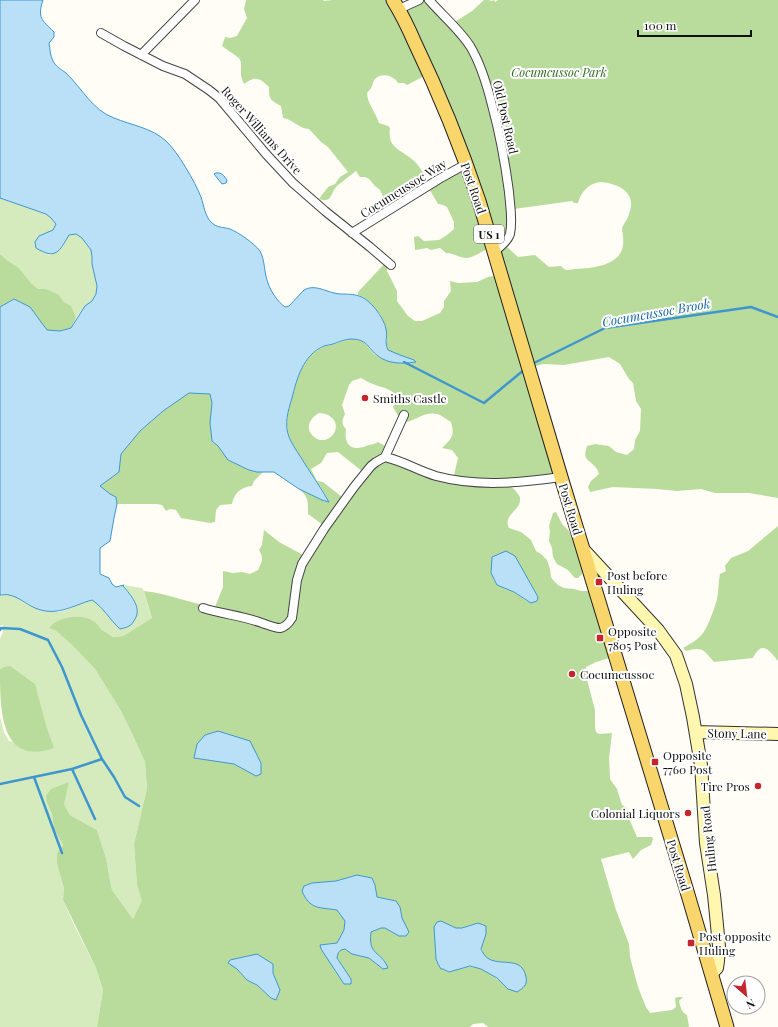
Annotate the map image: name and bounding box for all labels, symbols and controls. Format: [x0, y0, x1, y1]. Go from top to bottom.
scale bar [638, 12, 751, 38]
text: 100 m [644, 17, 677, 33]
park label: Cocumcussoc Park [511, 64, 607, 80]
street label: Old Post Road [490, 79, 522, 155]
street label: Roger Williams Drive [218, 83, 306, 177]
street label: Cocumcussoc Way [357, 155, 449, 221]
street label: Post Road [458, 160, 490, 216]
road number: US 1 [474, 225, 504, 243]
water label: Cocumcussoc Brook [601, 294, 712, 330]
place label: Smiths Castle [373, 390, 447, 406]
marker: Smiths Castle [360, 393, 370, 403]
street label: Post Road [556, 481, 586, 537]
place label: Post before Huling [607, 567, 667, 597]
marker: Post before Huling [594, 577, 604, 587]
place label: Opposite 7805 Post [608, 623, 658, 653]
marker: Opposite 7805 Post [595, 633, 605, 643]
place label: Cocumcussoc [580, 666, 654, 682]
marker: Cocumcussoc [567, 669, 577, 679]
street label: Stony Lane [707, 724, 767, 742]
place label: Opposite 7760 Post [663, 747, 713, 777]
marker: Opposite 7760 Post [650, 757, 660, 767]
place label: Tire Pros [701, 778, 750, 794]
marker: Tire Pros [753, 781, 763, 791]
place label: Colonial Liquors [591, 805, 680, 821]
street label: Huling Road [697, 805, 719, 873]
marker: Colonial Liquors [683, 808, 693, 818]
street label: Post Road [664, 837, 694, 893]
place label: Post opposite Huling [699, 928, 771, 958]
marker: Post opposite Huling [686, 938, 696, 948]
north arrow [726, 975, 766, 1015]
text: N [744, 996, 758, 1013]

